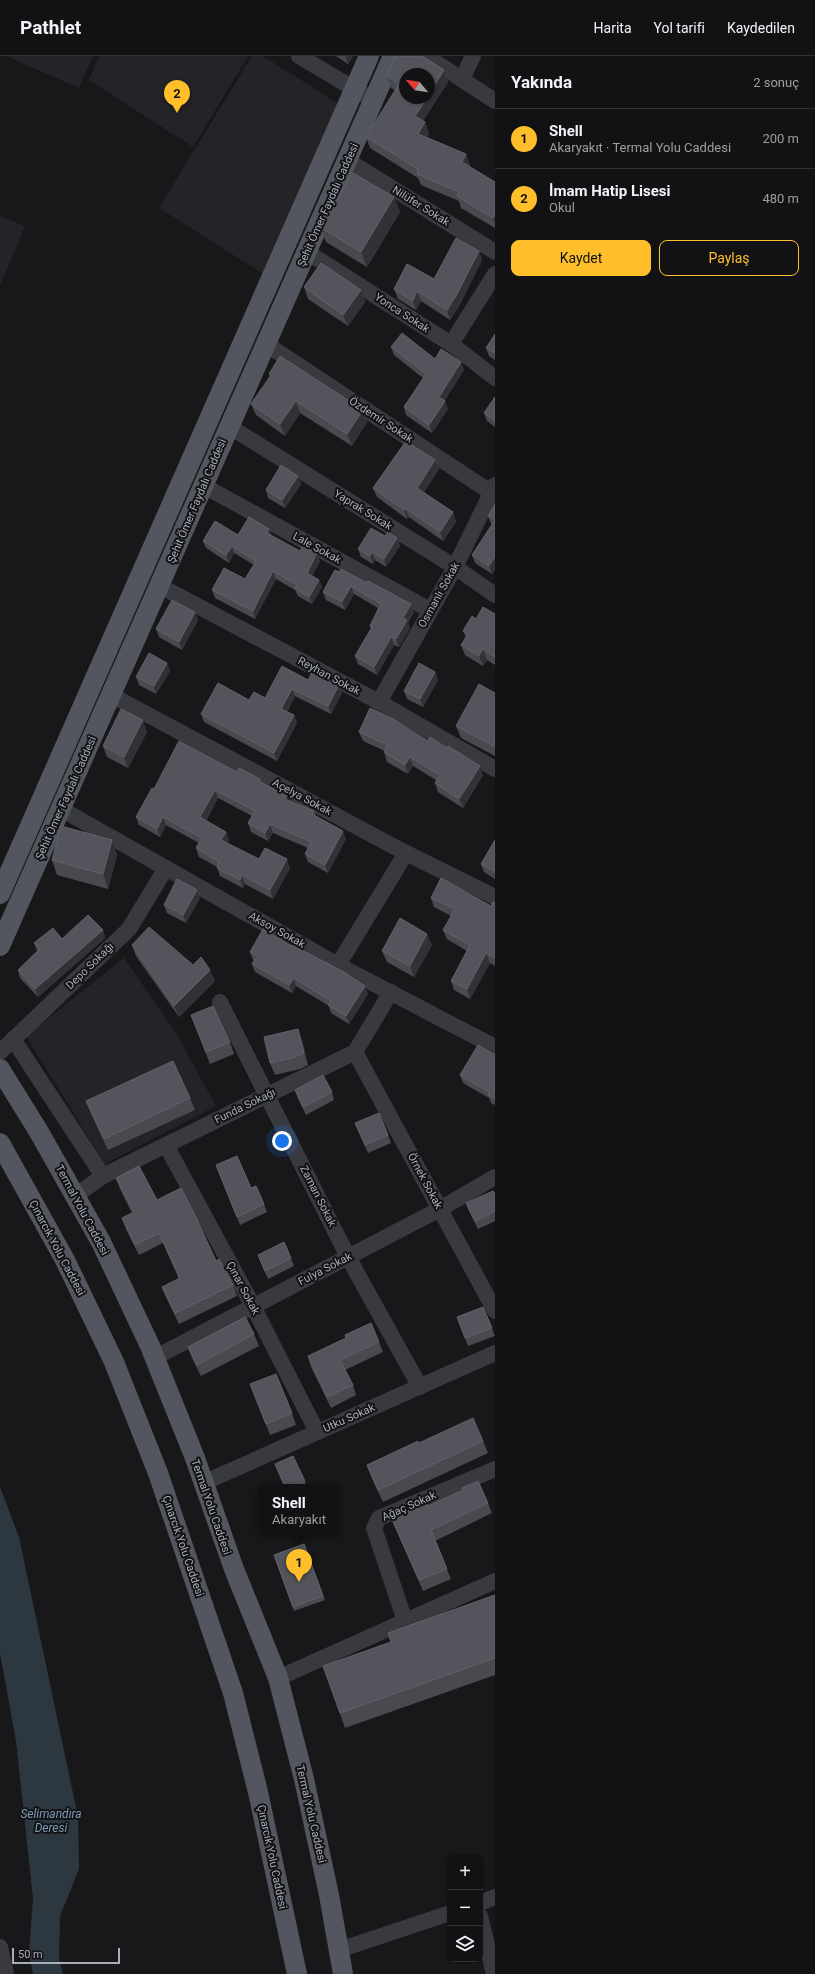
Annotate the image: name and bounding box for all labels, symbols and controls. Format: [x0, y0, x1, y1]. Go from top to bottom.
text: Pathlet [20, 16, 81, 39]
text: Harita [594, 20, 632, 36]
text: Yol tarifi [654, 20, 705, 36]
text: Kaydedilen [727, 20, 795, 36]
north arrow [399, 68, 435, 104]
text: Yakında [511, 72, 572, 92]
text: 2 sonuç [753, 75, 799, 90]
pin: 2 [164, 80, 190, 113]
text: Shell [549, 122, 583, 140]
text: 1 [520, 131, 528, 146]
text: 200 m [762, 131, 799, 146]
text: Akaryakıt · Termal Yolu Caddesi [549, 140, 731, 155]
street label: Şehit Ömer Faydalı Caddesi [295, 141, 361, 269]
text: İmam Hatip Lisesi [549, 182, 671, 200]
street label: Nilüfer Sokak [390, 183, 452, 229]
text: 2 [520, 191, 528, 206]
text: 480 m [762, 191, 799, 206]
text: Okul [549, 200, 575, 215]
button: Kaydet [511, 240, 651, 276]
button: Paylaş [659, 240, 799, 276]
street label: Yonca Sokak [372, 290, 432, 336]
street label: Özdemir Sokak [347, 394, 416, 446]
street label: Şehit Ömer Faydalı Caddesi [165, 437, 229, 565]
street label: Yaprak Sokak [332, 487, 395, 533]
street label: Lale Sokak [291, 529, 344, 567]
street label: Osmanlı Sokak [416, 560, 463, 630]
street label: Reyhan Sokak [296, 654, 363, 698]
street label: Şehit Ömer Faydalı Caddesi [33, 734, 99, 862]
street label: Açelya Sokak [270, 776, 334, 818]
street label: Aksoy Sokak [247, 909, 308, 951]
street label: Depo Sokağı [63, 940, 117, 992]
street label: Funda Sokağı [212, 1086, 278, 1126]
your location [272, 1131, 292, 1151]
street label: Örnek Sokak [405, 1151, 445, 1212]
street label: Termal Yolu Caddesi [53, 1163, 111, 1257]
street label: Zaman Sokak [297, 1163, 339, 1229]
street label: Çınarcık Yolu Caddesi [26, 1198, 88, 1298]
street label: Fulya Sokak [296, 1250, 354, 1288]
street label: Çınar Sokak [224, 1259, 263, 1317]
street label: Utku Sokak [321, 1401, 377, 1435]
street label: Termal Yolu Caddesi [189, 1457, 233, 1557]
popup [258, 1484, 340, 1536]
street label: Ağaç Sokak [380, 1488, 438, 1524]
street label: Çınarcık Yolu Caddesi [160, 1494, 206, 1598]
text: Shell [272, 1494, 306, 1512]
text: Akaryakıt [272, 1512, 326, 1527]
pin: 1 [286, 1549, 312, 1582]
street label: Termal Yolu Caddesi [293, 1764, 329, 1864]
street label: Çınarcık Yolu Caddesi [255, 1804, 289, 1910]
water label: Selimandıra Deresi [20, 1807, 82, 1835]
map controls [447, 1854, 483, 1962]
button: + [447, 1854, 483, 1890]
button: − [447, 1890, 483, 1926]
button: layers [447, 1926, 483, 1962]
scale bar [12, 1946, 120, 1965]
text: 50 m [18, 1948, 43, 1961]

